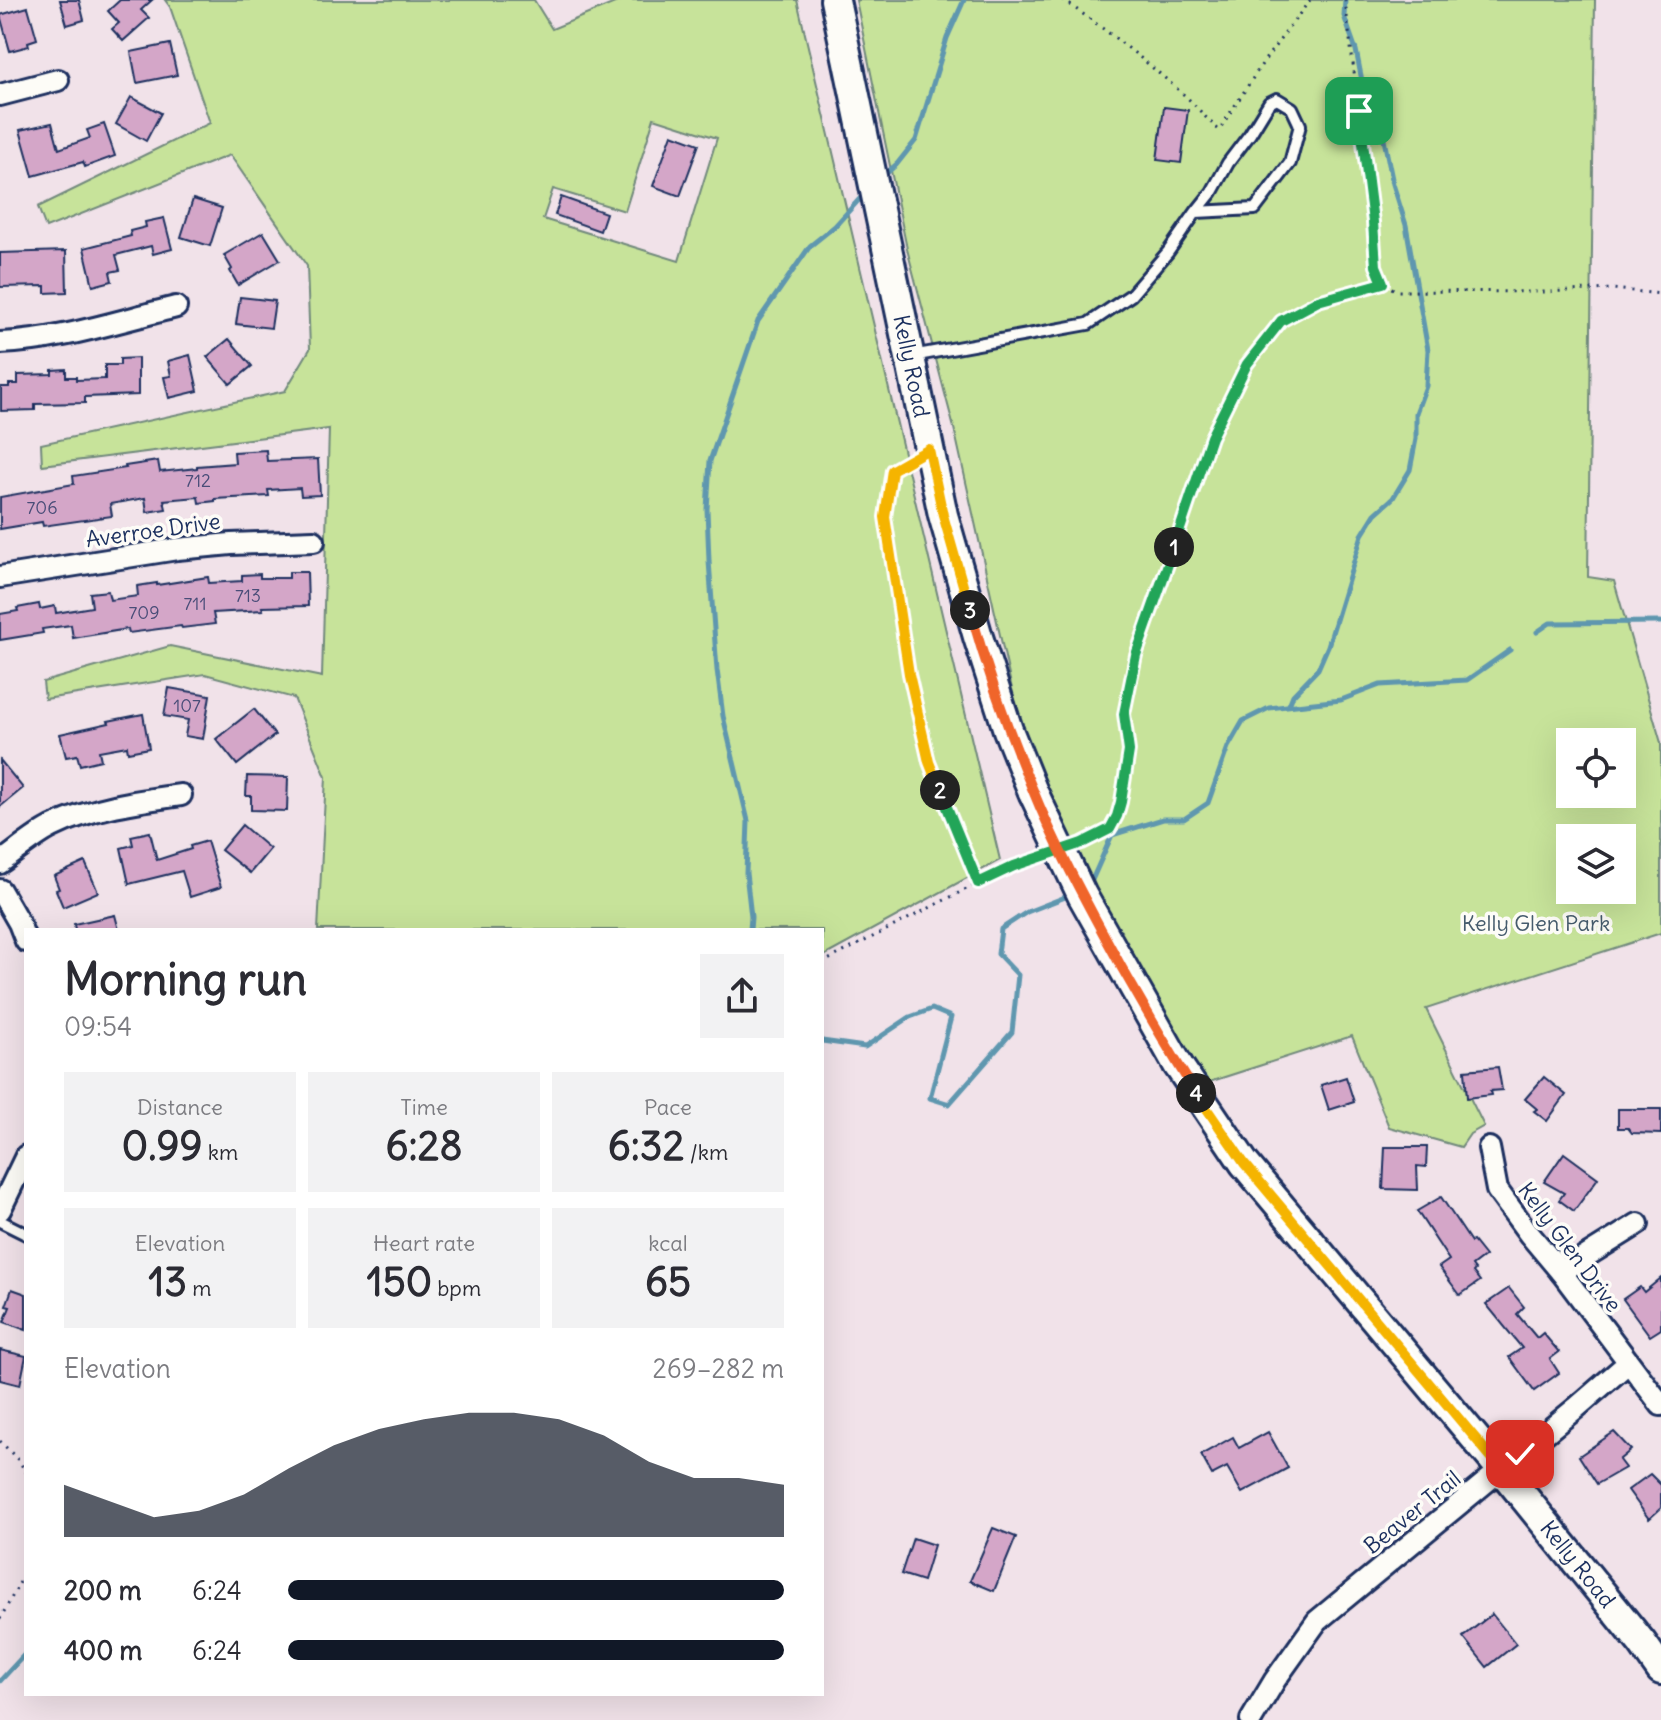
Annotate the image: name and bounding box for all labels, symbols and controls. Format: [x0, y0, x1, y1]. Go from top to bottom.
pin [1325, 77, 1393, 145]
icon: arrive [1337, 89, 1381, 133]
street label: Kelly Road [887, 312, 936, 420]
house number: 712 [185, 469, 211, 492]
house number: 706 [26, 496, 58, 519]
street label: Averroe Drive [84, 507, 222, 553]
pin: 1 [1154, 527, 1194, 567]
text: 1 [1170, 533, 1178, 561]
house number: 713 [235, 584, 261, 607]
pin: 3 [950, 590, 990, 630]
house number: 711 [183, 592, 207, 615]
text: 3 [964, 596, 976, 624]
house number: 709 [128, 601, 160, 624]
house number: 107 [173, 694, 201, 717]
map controls [1556, 728, 1636, 904]
button: locate [1556, 728, 1636, 808]
pin: 2 [920, 770, 960, 810]
text: 2 [934, 776, 946, 804]
button: layers [1556, 824, 1636, 904]
park label: Kelly Glen Park [1462, 909, 1610, 937]
text: Morning run [64, 952, 307, 1007]
button: share [700, 954, 784, 1038]
text: 09:54 [64, 1010, 132, 1043]
pin: 4 [1176, 1073, 1216, 1113]
text: 4 [1190, 1079, 1202, 1107]
text: Distance [137, 1093, 223, 1121]
text: Time [400, 1093, 448, 1121]
text: Pace [644, 1093, 692, 1121]
text: 0.99 [122, 1121, 202, 1171]
text: 6:28 [385, 1121, 463, 1171]
text: 6:32 [608, 1121, 685, 1171]
text: km [202, 1138, 238, 1166]
text: /km [685, 1138, 728, 1166]
street label: Kelly Glen Drive [1512, 1177, 1628, 1317]
text: Elevation [135, 1229, 225, 1257]
text: Heart rate [373, 1229, 475, 1257]
text: kcal [648, 1229, 688, 1257]
text: 13 [148, 1257, 187, 1307]
text: 150 [367, 1257, 432, 1307]
text: 65 [645, 1257, 691, 1307]
text: m [187, 1274, 212, 1302]
text: bpm [432, 1274, 481, 1302]
text: Elevation [64, 1352, 171, 1385]
text: 269–282 m [653, 1352, 784, 1385]
pin [1486, 1420, 1554, 1488]
icon: check [1498, 1432, 1542, 1476]
street label: Beaver Trail [1358, 1464, 1466, 1560]
street label: Kelly Road [1534, 1515, 1622, 1613]
text: 200 m [64, 1574, 141, 1607]
text: 6:24 [192, 1574, 242, 1607]
text: 400 m [64, 1634, 142, 1667]
text: 6:24 [192, 1634, 242, 1667]

